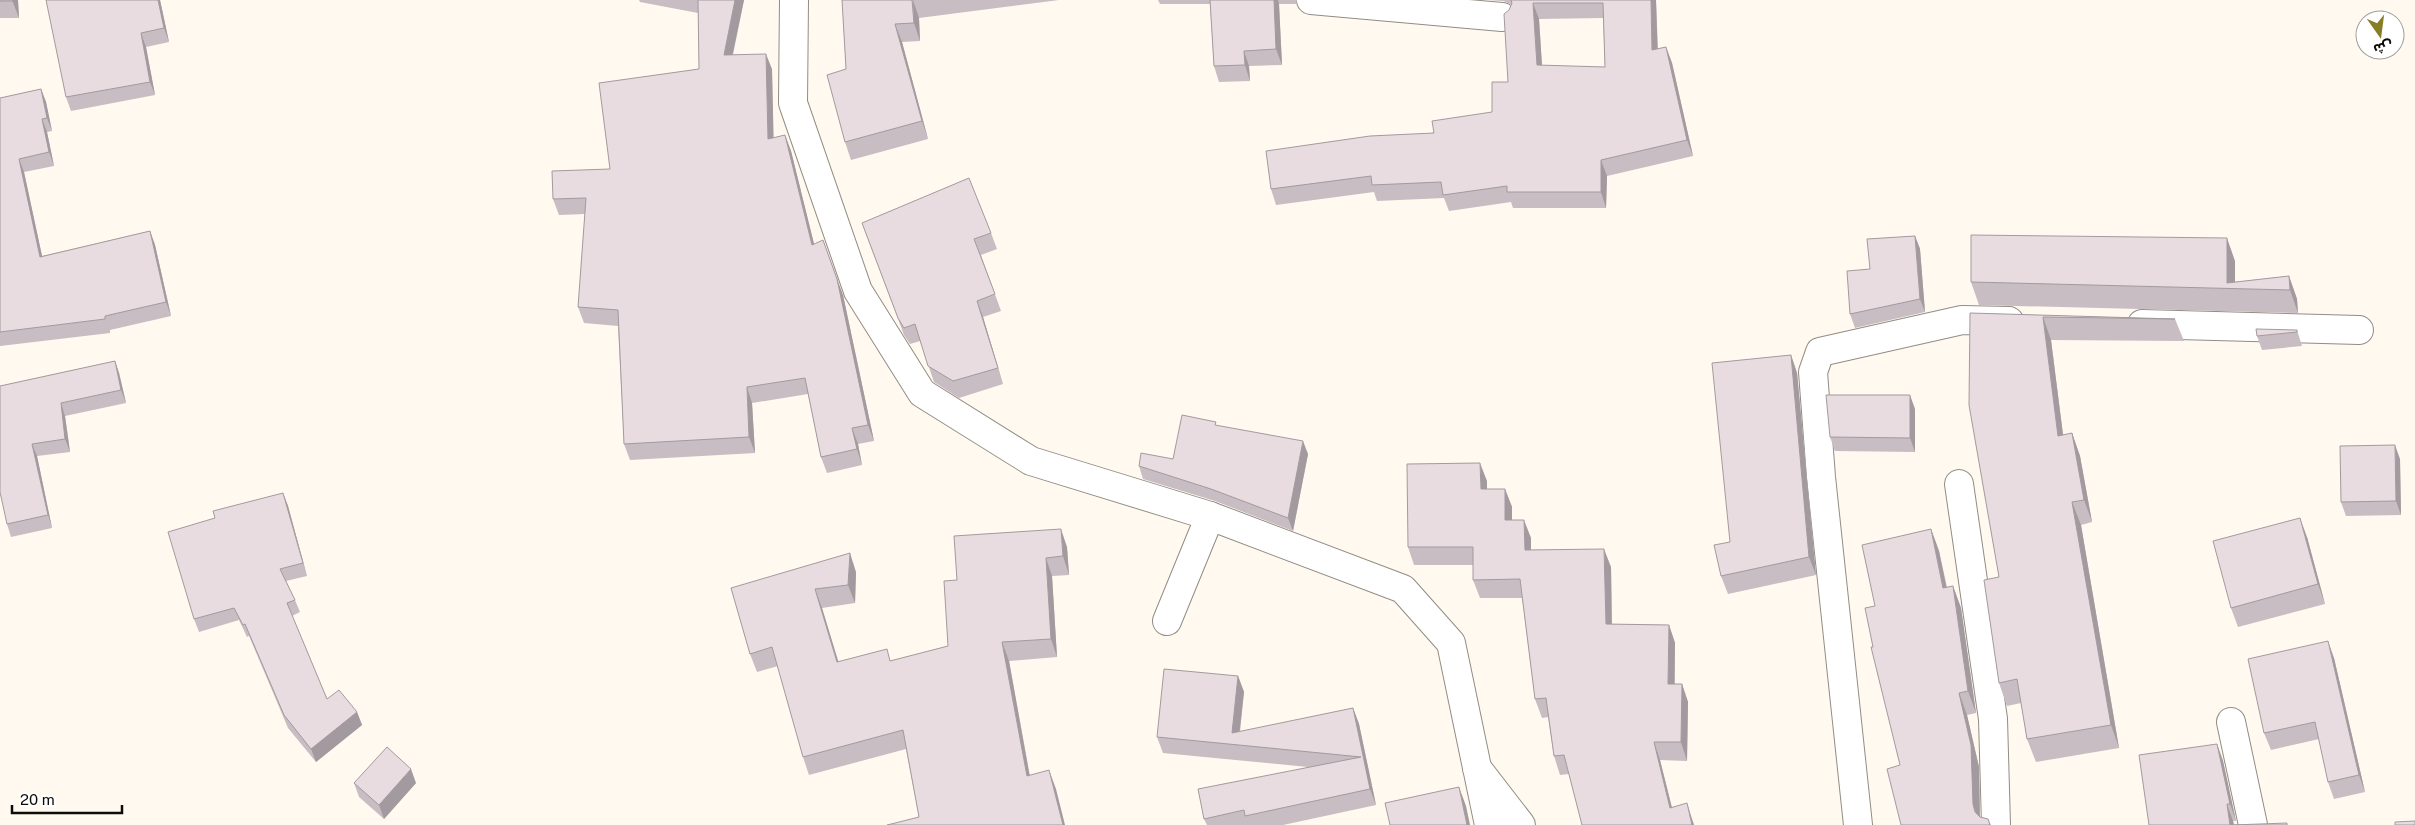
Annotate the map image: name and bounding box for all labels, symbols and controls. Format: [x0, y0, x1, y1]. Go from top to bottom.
north arrow [2355, 10, 2405, 60]
text: ش [2372, 38, 2394, 58]
scale bar [12, 782, 122, 814]
text: 20 m [20, 791, 55, 808]

